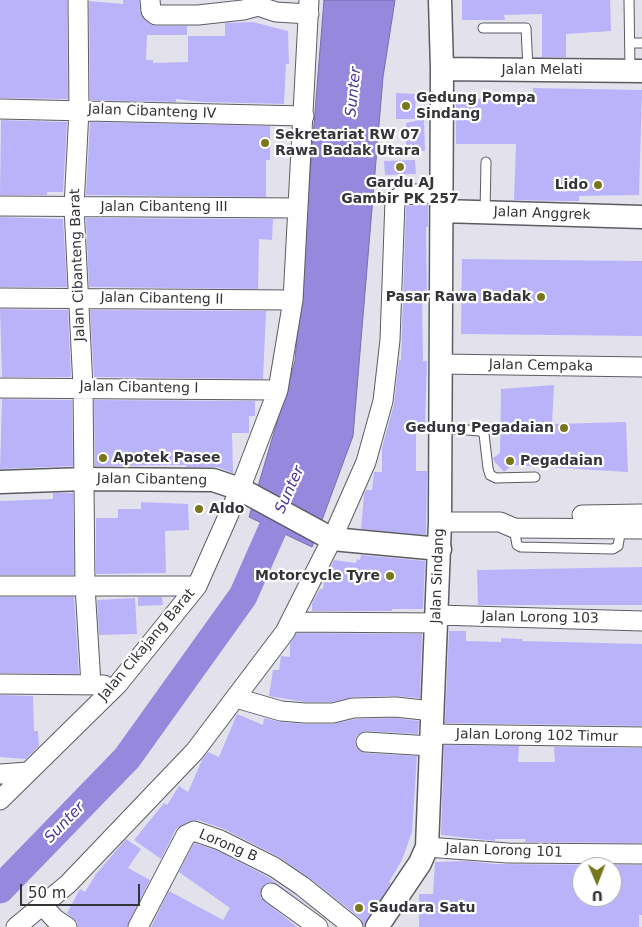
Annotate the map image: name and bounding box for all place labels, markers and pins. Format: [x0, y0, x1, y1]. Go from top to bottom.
place label: Gedung Pompa Sindang [416, 90, 536, 122]
marker: Gedung Pompa Sindang [400, 100, 412, 112]
place label: Sekretariat RW 07 Rawa Badak Utara [275, 127, 420, 160]
marker: Sekretariat RW 07 Rawa Badak Utara [259, 137, 271, 149]
marker: Gardu AJ Gambir PK 257 [394, 161, 406, 173]
place label: Gardu AJ Gambir PK 257 [341, 175, 459, 208]
place label: Lido [555, 177, 588, 193]
marker: Lido [592, 179, 604, 191]
place label: Pasar Rawa Badak [386, 289, 531, 305]
marker: Pasar Rawa Badak [535, 291, 547, 303]
place label: Gedung Pegadaian [405, 420, 554, 436]
marker: Gedung Pegadaian [558, 422, 570, 434]
place label: Apotek Pasee [113, 450, 221, 466]
marker: Apotek Pasee [97, 452, 109, 464]
place label: Pegadaian [520, 453, 603, 469]
marker: Pegadaian [504, 455, 516, 467]
place label: Aldo [209, 501, 244, 517]
marker: Aldo [193, 503, 205, 515]
place label: Motorcycle Tyre [255, 568, 380, 584]
marker: Motorcycle Tyre [384, 570, 396, 582]
place label: Saudara Satu [369, 900, 475, 916]
marker: Saudara Satu [353, 902, 365, 914]

